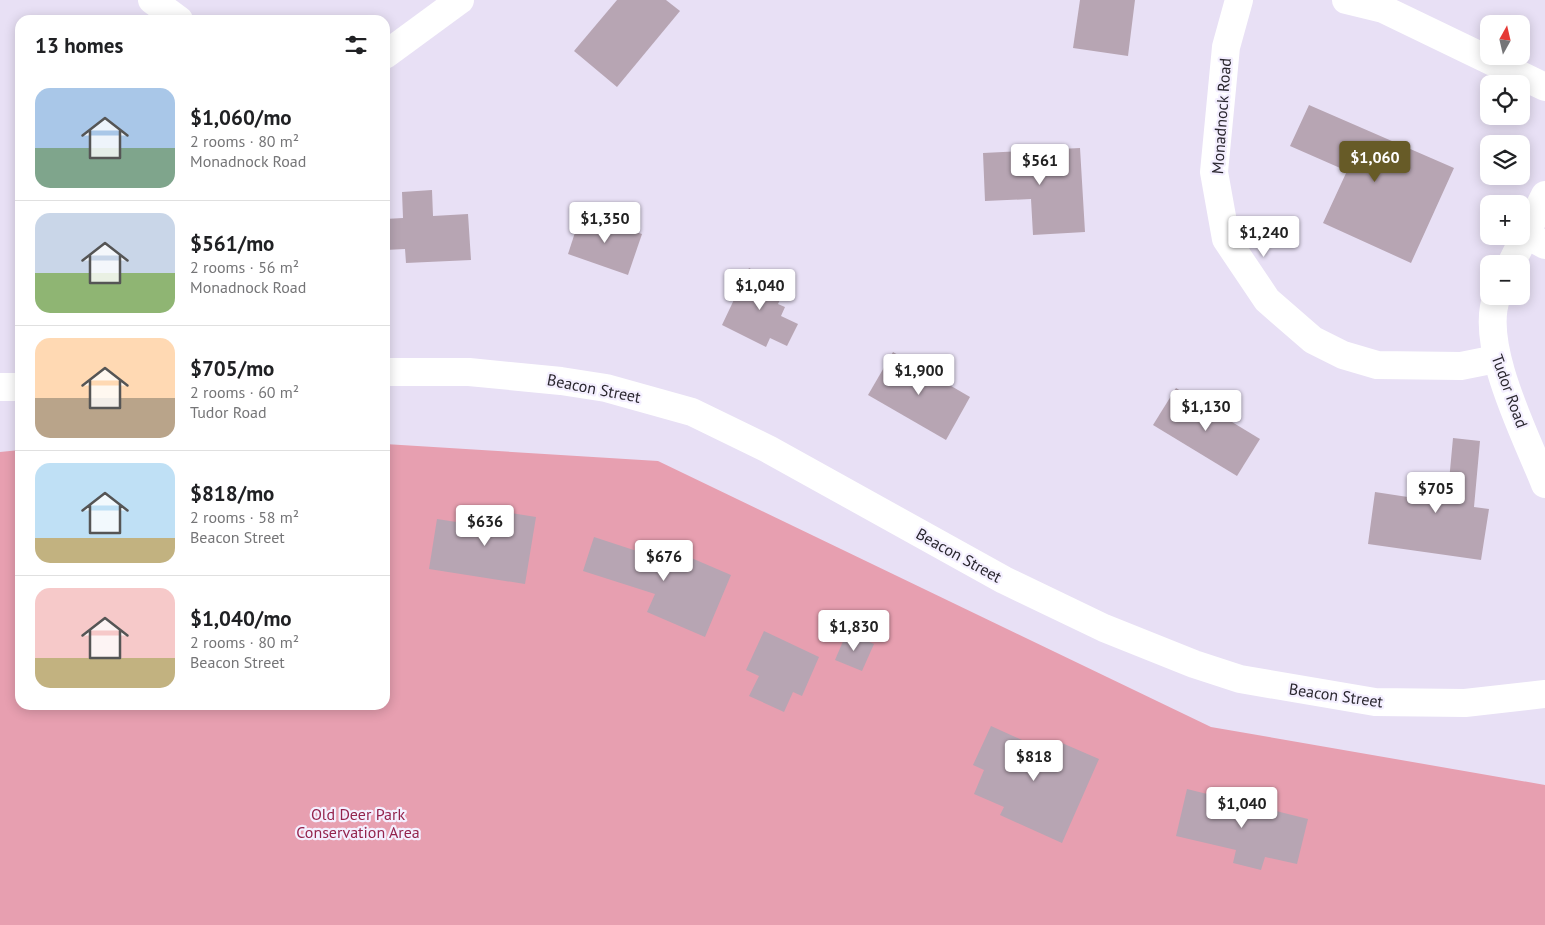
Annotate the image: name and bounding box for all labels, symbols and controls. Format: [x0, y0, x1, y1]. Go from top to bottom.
north arrow [1480, 15, 1530, 65]
map controls [1480, 15, 1530, 305]
icon: filters [342, 31, 370, 59]
text: 13 homes [35, 32, 123, 59]
street label: Monadnock Road [1207, 57, 1235, 175]
button: locate [1480, 75, 1530, 125]
text: $1,060/mo [190, 104, 292, 131]
icon: home [75, 108, 135, 168]
text: 2 rooms · 80 m² [190, 131, 299, 151]
button: layers [1480, 135, 1530, 185]
pin: $1,060 [1334, 140, 1416, 183]
pin: $561 [1010, 144, 1070, 186]
text: $1,060 [1350, 147, 1400, 167]
text: $561 [1022, 150, 1058, 170]
text: Monadnock Road [190, 151, 306, 171]
button: + [1480, 195, 1530, 245]
pin: $1,350 [564, 202, 646, 244]
text: $1,350 [580, 208, 630, 228]
pin: $1,240 [1223, 216, 1305, 258]
text: $1,240 [1239, 222, 1289, 242]
text: $561/mo [190, 230, 274, 257]
icon: home [75, 233, 135, 293]
button: − [1480, 255, 1530, 305]
text: 2 rooms · 56 m² [190, 257, 299, 277]
pin: $1,040 [719, 268, 801, 311]
text: $1,040 [735, 275, 785, 295]
text: Monadnock Road [190, 277, 306, 297]
street label: Tudor Road [1488, 352, 1532, 430]
pin: $1,900 [878, 354, 960, 396]
text: $705/mo [190, 355, 274, 382]
icon: home [75, 358, 135, 418]
text: $1,900 [894, 360, 944, 380]
street label: Beacon Street [546, 369, 643, 407]
text: 2 rooms · 60 m² [190, 382, 299, 402]
pin: $1,130 [1165, 390, 1247, 432]
text: $1,130 [1181, 396, 1231, 416]
text: Tudor Road [190, 402, 267, 422]
pin: $705 [1406, 472, 1466, 514]
text: $705 [1418, 478, 1454, 498]
text: $818/mo [190, 480, 274, 507]
icon: home [75, 483, 135, 543]
pin: $636 [455, 504, 515, 547]
text: 2 rooms · 58 m² [190, 507, 299, 527]
text: $636 [467, 511, 503, 531]
street label: Beacon Street [913, 523, 1006, 587]
text: Beacon Street [190, 527, 285, 547]
pin: $676 [634, 540, 694, 582]
text: $676 [646, 546, 682, 566]
text: $1,040/mo [190, 605, 292, 632]
icon: home [75, 608, 135, 668]
pin: $1,830 [813, 610, 895, 652]
text: $1,830 [829, 616, 879, 636]
text: 2 rooms · 80 m² [190, 632, 299, 652]
text: Beacon Street [190, 652, 285, 672]
street label: Beacon Street [1288, 679, 1385, 712]
pin: $818 [1004, 740, 1064, 782]
text: $818 [1016, 746, 1052, 766]
pin: $1,040 [1201, 786, 1283, 829]
text: $1,040 [1217, 793, 1267, 813]
park label: Old Deer Park Conservation Area [296, 804, 420, 842]

